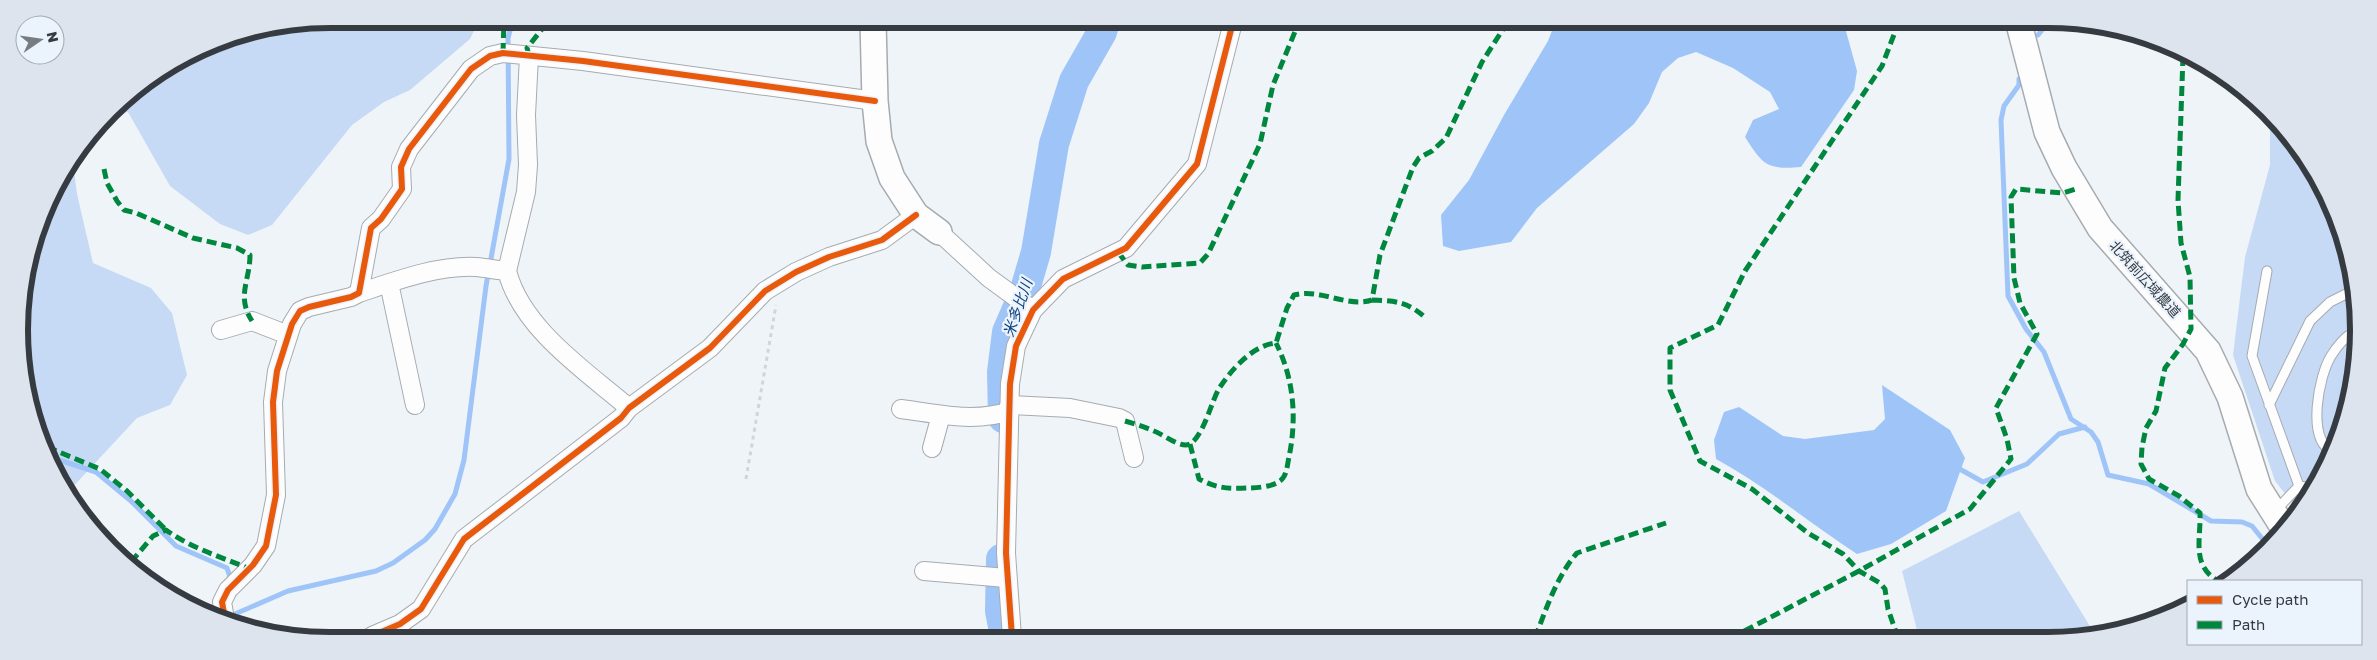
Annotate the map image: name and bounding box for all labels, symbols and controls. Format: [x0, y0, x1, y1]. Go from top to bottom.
north arrow [15, 15, 65, 65]
text: N [44, 30, 63, 44]
street label: 北筑前広域農道 [2106, 237, 2184, 321]
water label: 米多比川 [999, 274, 1036, 339]
legend [2187, 580, 2362, 645]
text: Cycle path [2232, 590, 2308, 608]
text: Path [2232, 615, 2265, 633]

